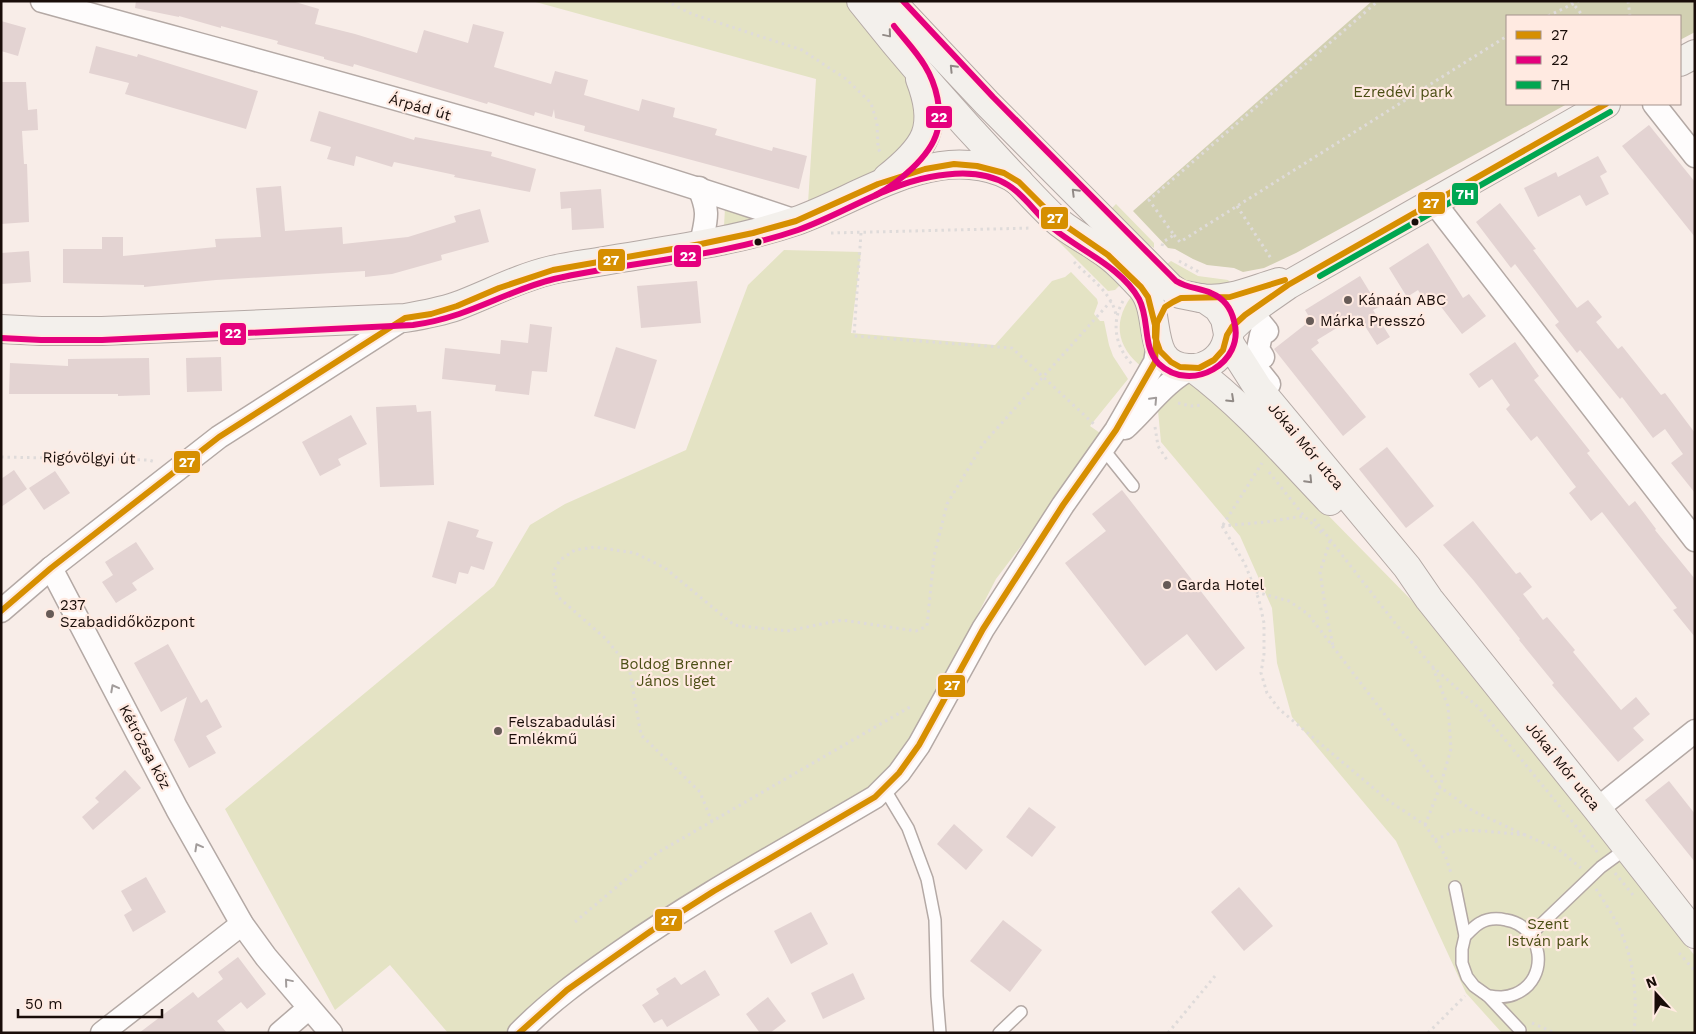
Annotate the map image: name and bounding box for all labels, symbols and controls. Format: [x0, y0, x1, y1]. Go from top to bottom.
legend [1506, 15, 1681, 105]
text: 27 [1551, 26, 1568, 44]
one-way arrow [882, 28, 891, 37]
text: 22 [1551, 51, 1569, 69]
one-way arrow [950, 65, 959, 74]
text: 7H [1551, 76, 1570, 94]
park label: Ezredévi park [1353, 83, 1453, 101]
street label: Árpád út [387, 90, 454, 125]
line badge: 22 [925, 105, 953, 129]
text: 22 [931, 109, 947, 125]
line badge: 7H [1451, 182, 1479, 206]
text: 7H [1456, 186, 1474, 202]
one-way arrow [1072, 189, 1081, 198]
line badge: 27 [1417, 191, 1446, 215]
text: 27 [1423, 195, 1440, 211]
line badge: 27 [1040, 206, 1069, 230]
text: 27 [1047, 210, 1064, 226]
unlabelled marker [1410, 217, 1420, 227]
unlabelled marker [753, 237, 763, 247]
line badge: 22 [673, 244, 702, 268]
line badge: 27 [597, 248, 626, 272]
text: 22 [680, 248, 696, 264]
text: 27 [603, 252, 620, 268]
place label: Kánaán ABC [1358, 291, 1446, 309]
marker: Kánaán ABC [1342, 294, 1354, 306]
place label: Márka Presszó [1320, 312, 1425, 330]
marker: Márka Presszó [1304, 315, 1316, 327]
line badge: 22 [219, 322, 247, 346]
text: 22 [225, 325, 241, 341]
one-way arrow [1225, 393, 1234, 402]
one-way arrow [1148, 396, 1157, 405]
street label: Jókai Mór utca [1264, 399, 1348, 494]
street label: Rigóvölgyi út [43, 448, 136, 468]
line badge: 27 [173, 450, 201, 474]
text: 27 [179, 454, 196, 470]
one-way arrow [1304, 474, 1313, 483]
place label: Garda Hotel [1177, 576, 1265, 594]
marker: Garda Hotel [1161, 579, 1173, 591]
place label: 237 Szabadidőközpont [60, 596, 195, 631]
marker: 237 Szabadidőközpont [44, 608, 56, 620]
park label: Boldog Brenner János liget [620, 655, 732, 690]
line badge: 27 [937, 674, 966, 698]
text: 27 [944, 677, 961, 693]
one-way arrow [110, 684, 120, 693]
street label: Kétrózsa köz [115, 702, 175, 792]
place label: Felszabadulási Emlékmű [508, 713, 616, 748]
street label: Jókai Mór utca [1522, 718, 1604, 814]
marker: Felszabadulási Emlékmű [492, 725, 504, 737]
one-way arrow [195, 844, 205, 853]
line badge: 27 [654, 908, 683, 932]
text: 27 [661, 912, 678, 928]
park label: Szent István park [1507, 915, 1589, 950]
north arrow [1631, 969, 1681, 1019]
text: N [1644, 973, 1659, 991]
one-way arrow [284, 979, 293, 988]
scale bar [18, 986, 161, 1018]
text: 50 m [25, 995, 62, 1013]

